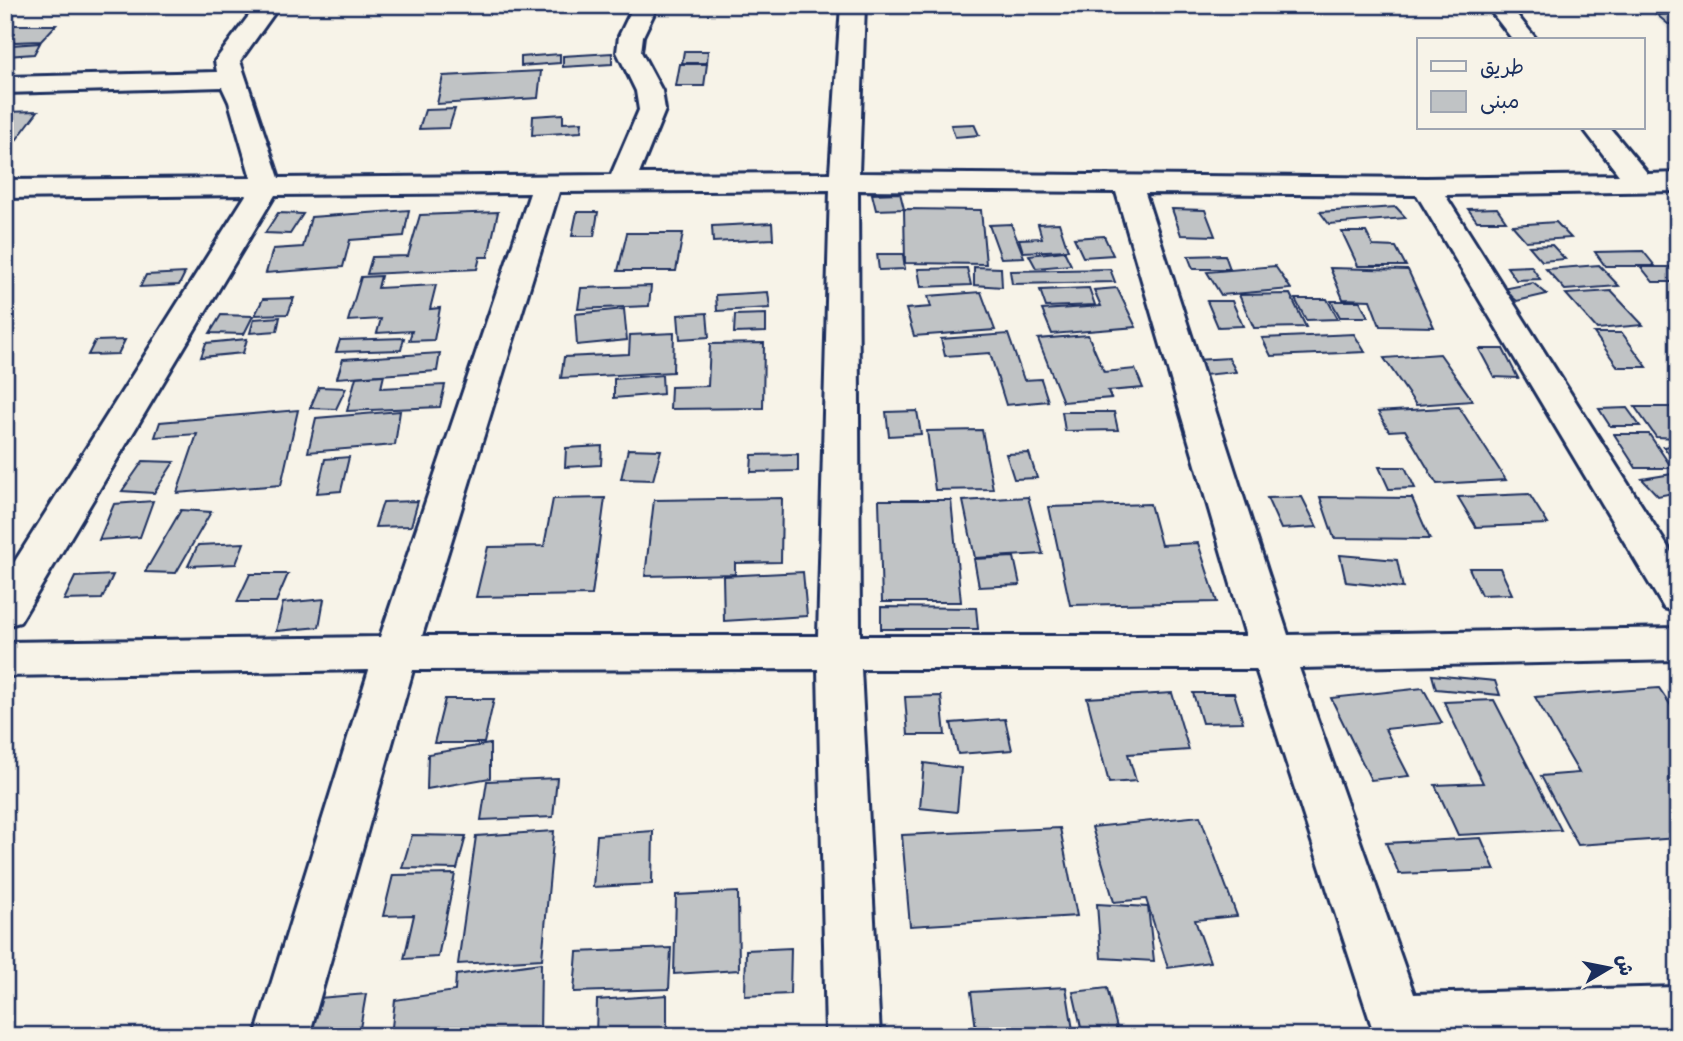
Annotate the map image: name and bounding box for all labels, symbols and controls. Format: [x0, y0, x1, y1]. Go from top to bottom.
legend [1417, 38, 1644, 130]
text: طريق [1480, 48, 1524, 86]
text: مبنى [1480, 82, 1519, 120]
north arrow [1574, 932, 1644, 1002]
text: ش [1607, 952, 1643, 978]

